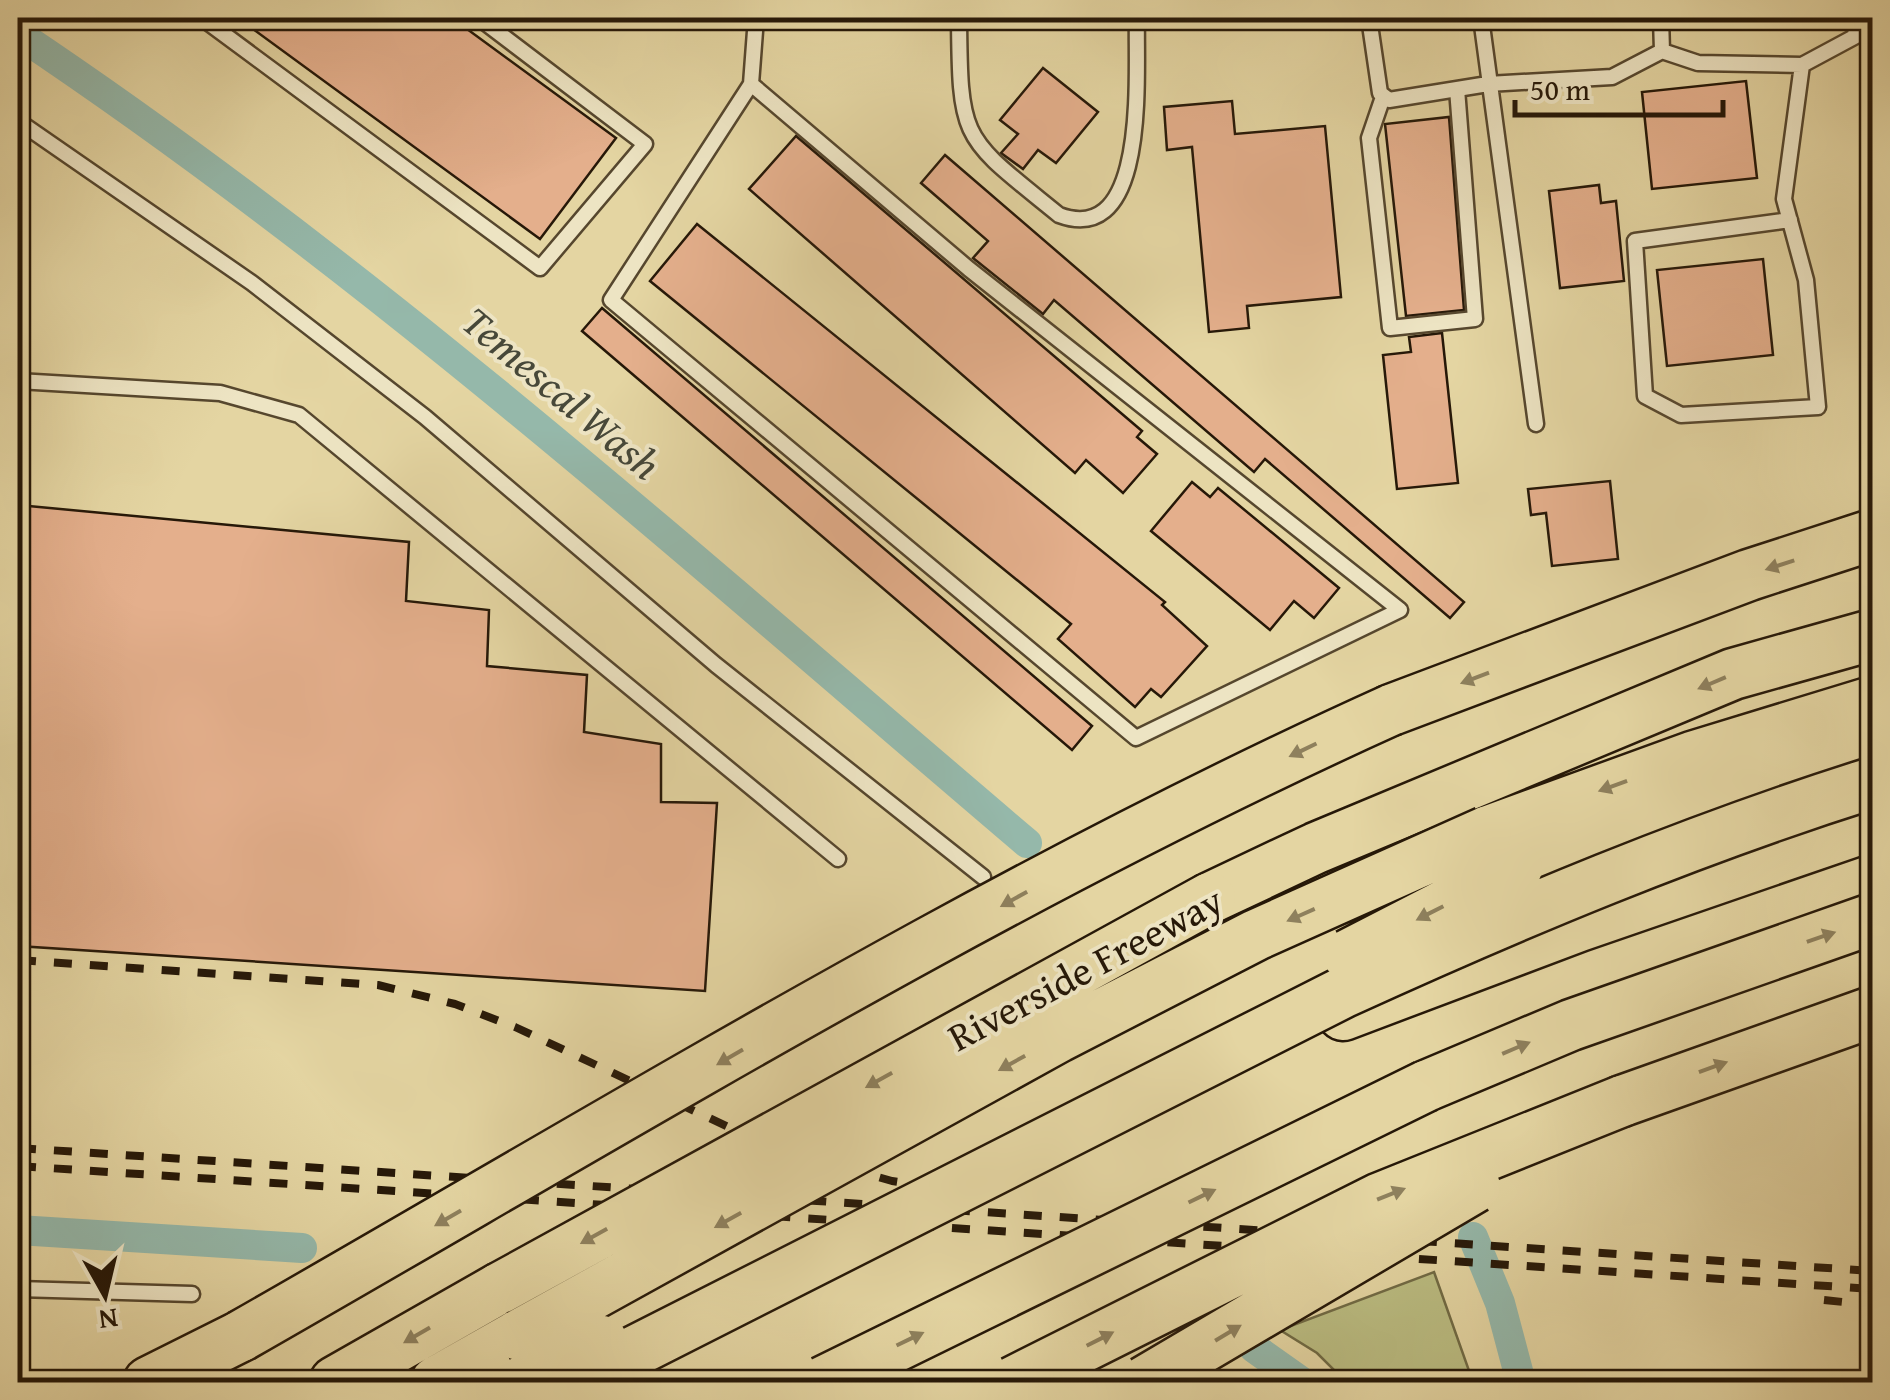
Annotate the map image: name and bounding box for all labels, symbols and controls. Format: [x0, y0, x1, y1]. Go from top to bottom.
scale bar [1515, 55, 1722, 117]
text: 50 m [1530, 67, 1590, 111]
water label: Temescal Wash [450, 291, 674, 493]
one-way arrow [1764, 558, 1794, 573]
one-way arrow [1460, 670, 1490, 686]
one-way arrow [1697, 675, 1727, 691]
one-way arrow [1288, 742, 1317, 759]
one-way arrow [1598, 779, 1628, 794]
street label: Riverside Freeway [937, 871, 1233, 1065]
one-way arrow [1000, 890, 1028, 908]
one-way arrow [1416, 904, 1445, 921]
one-way arrow [1287, 907, 1316, 923]
one-way arrow [1806, 929, 1836, 944]
one-way arrow [1501, 1040, 1531, 1056]
one-way arrow [716, 1048, 744, 1066]
one-way arrow [998, 1054, 1027, 1071]
one-way arrow [1699, 1059, 1729, 1074]
one-way arrow [865, 1071, 894, 1088]
one-way arrow [1376, 1186, 1406, 1202]
one-way arrow [1188, 1188, 1217, 1205]
one-way arrow [433, 1209, 462, 1226]
one-way arrow [713, 1211, 742, 1228]
one-way arrow [580, 1227, 609, 1244]
north arrow [55, 1245, 155, 1345]
text: N [96, 1299, 121, 1342]
one-way arrow [1214, 1325, 1242, 1342]
one-way arrow [403, 1326, 431, 1343]
one-way arrow [896, 1331, 925, 1348]
one-way arrow [1085, 1331, 1114, 1348]

